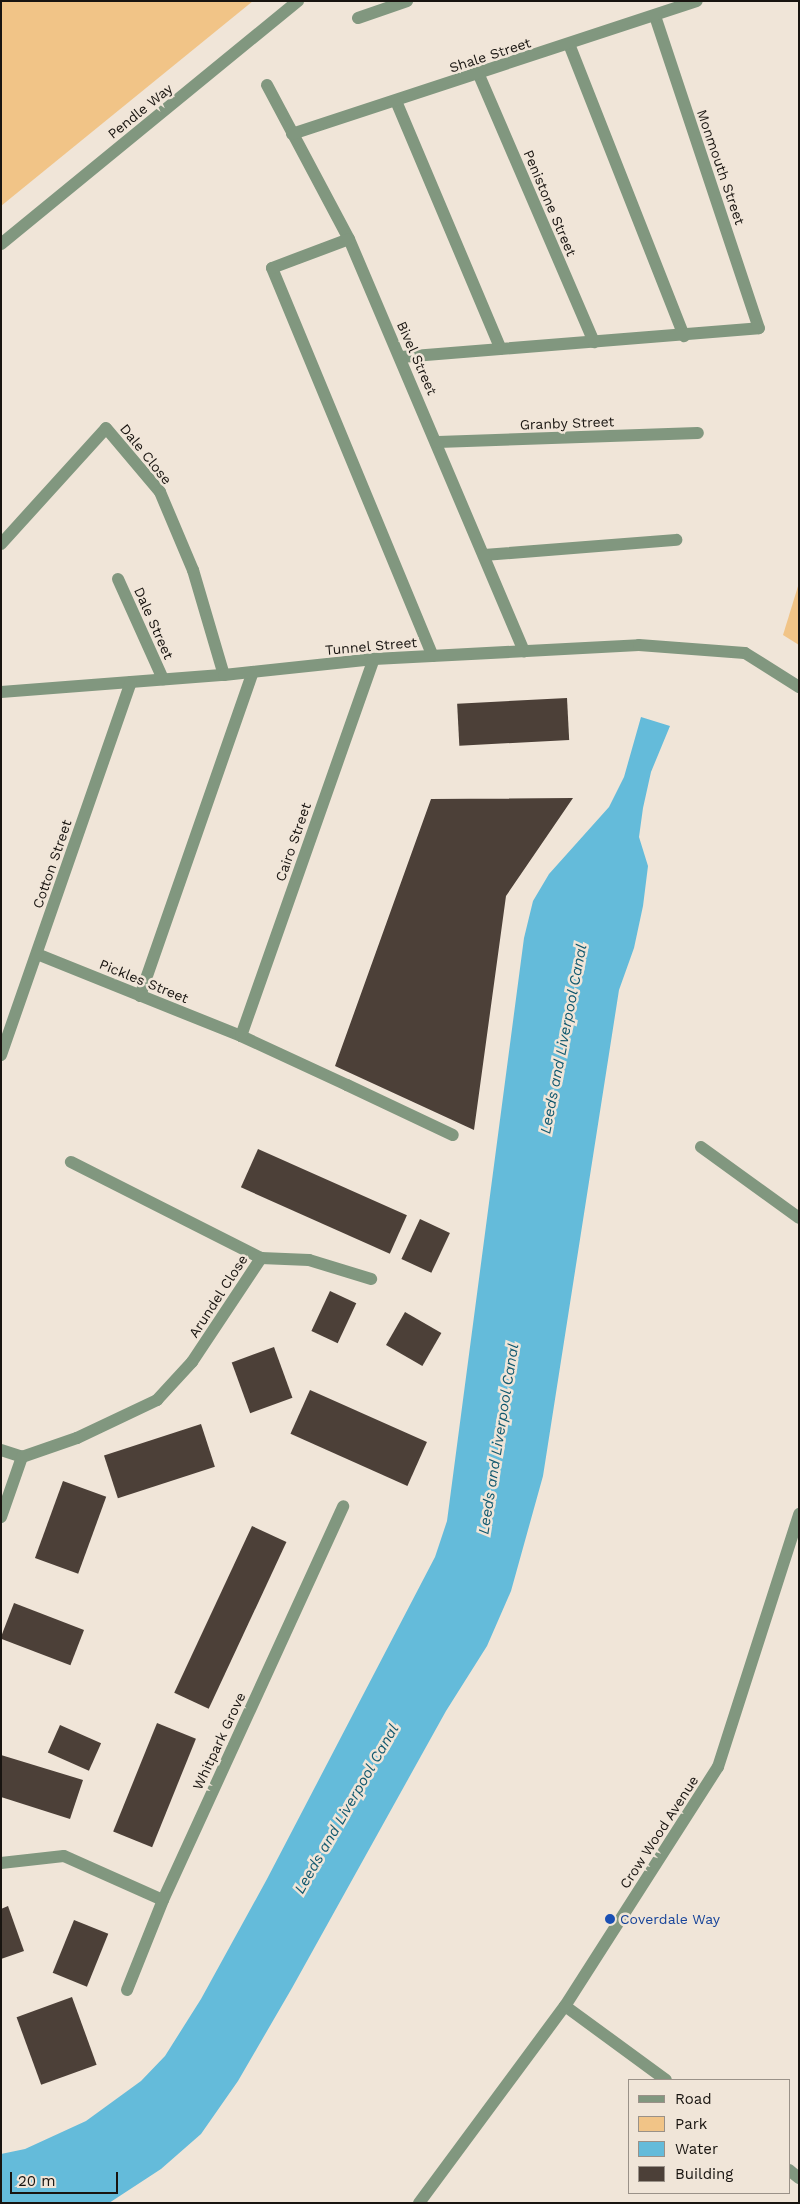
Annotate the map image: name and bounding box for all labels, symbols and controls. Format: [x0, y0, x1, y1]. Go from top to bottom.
street label: Shale Street [447, 34, 533, 76]
street label: Pendle Way [104, 80, 176, 142]
street label: Monmouth Street [693, 107, 749, 227]
street label: Penistone Street [520, 147, 580, 259]
street label: Bivel Street [393, 318, 441, 398]
street label: Granby Street [519, 413, 615, 433]
street label: Dale Close [117, 420, 175, 488]
street label: Dale Street [131, 584, 177, 662]
street label: Tunnel Street [324, 634, 418, 658]
street label: Cairo Street [272, 800, 314, 884]
street label: Cotton Street [29, 817, 75, 911]
water label: Leeds and Liverpool Canal [537, 942, 591, 1136]
street label: Pickles Street [97, 955, 191, 1007]
street label: Arundel Close [185, 1251, 251, 1341]
water label: Leeds and Liverpool Canal [475, 1342, 523, 1536]
street label: Whitpark Grove [189, 1689, 249, 1793]
water label: Leeds and Liverpool Canal [291, 1721, 403, 1897]
street label: Crow Wood Avenue [616, 1772, 702, 1892]
place label: Coverdale Way [620, 1911, 720, 1927]
marker: Coverdale Way [604, 1913, 616, 1925]
legend [628, 2079, 790, 2194]
text: Road [675, 2090, 712, 2108]
text: Park [675, 2115, 707, 2133]
text: Water [675, 2140, 718, 2158]
scale bar [12, 2162, 120, 2194]
text: Building [675, 2165, 733, 2183]
text: 20 m [18, 2172, 56, 2190]

